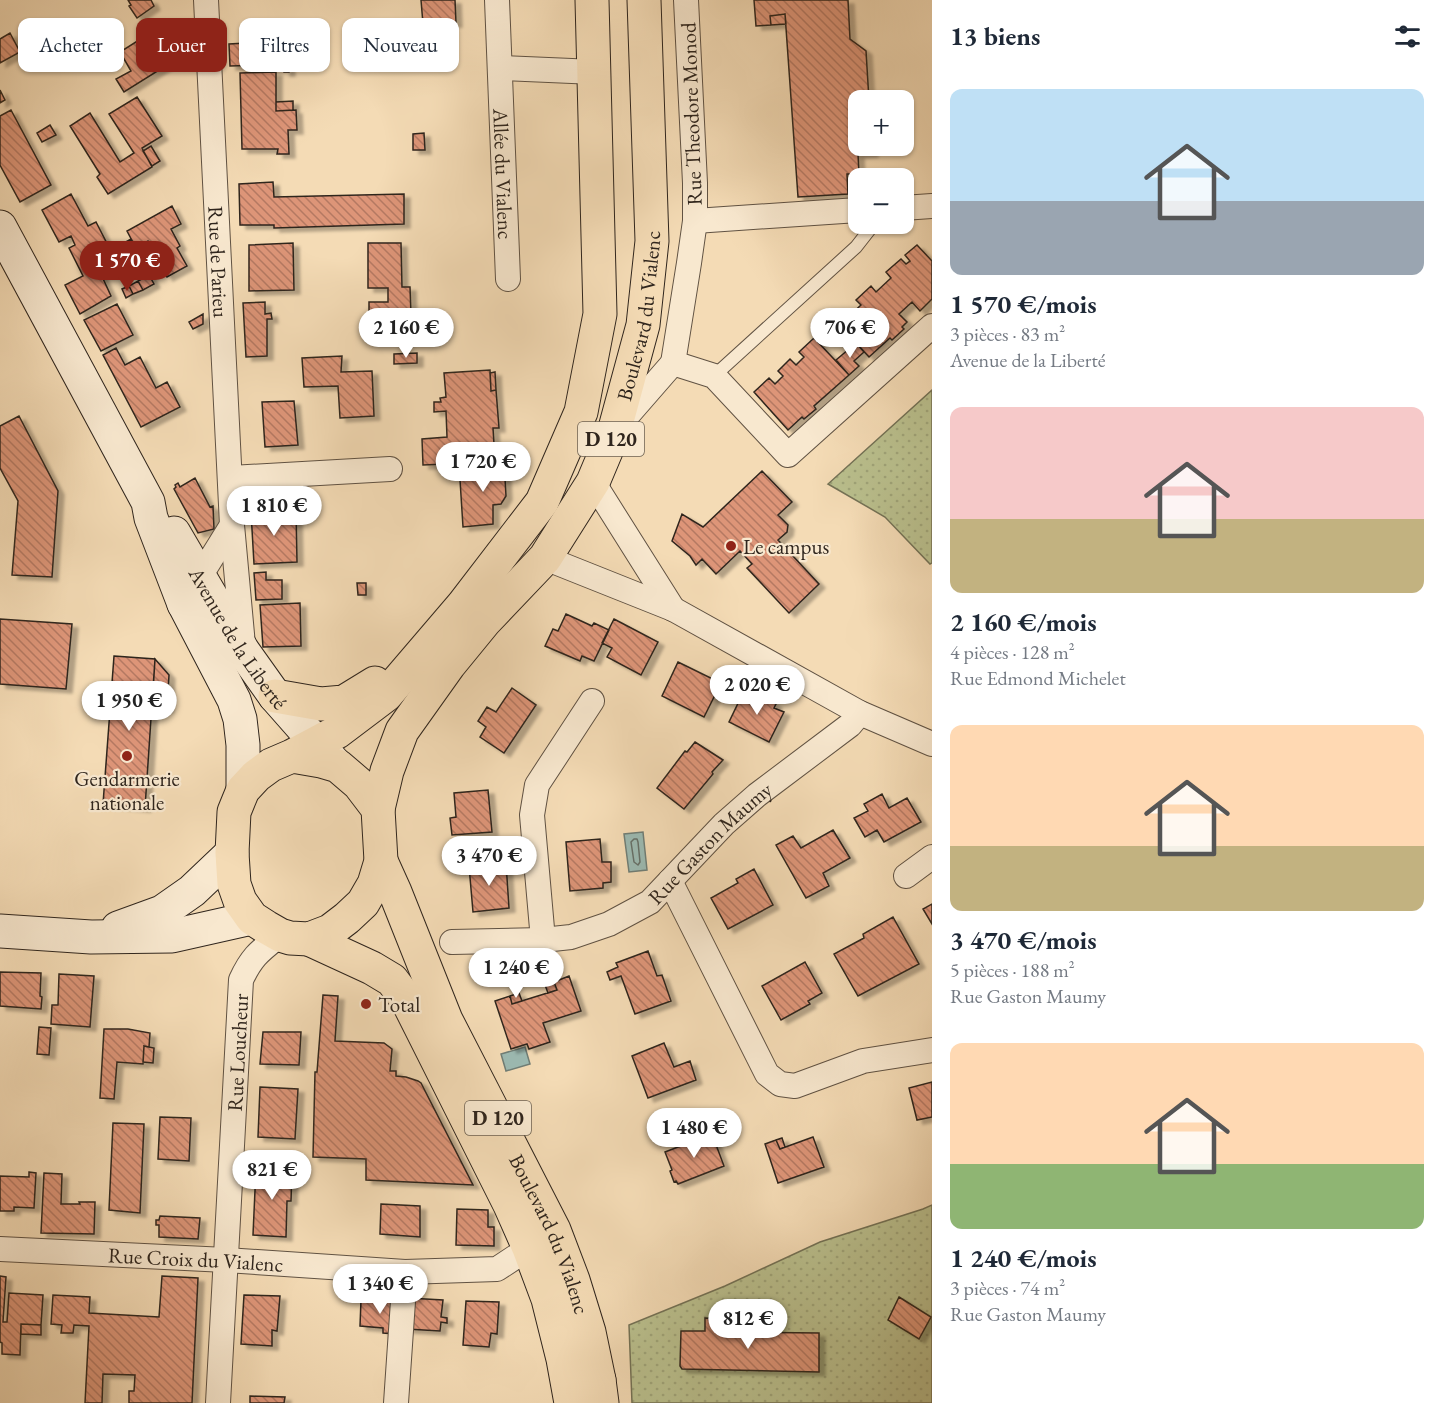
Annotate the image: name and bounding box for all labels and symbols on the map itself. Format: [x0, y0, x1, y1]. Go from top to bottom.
street label: Rue Theodore Monod [674, 22, 708, 206]
street label: Allée du Vialenc [488, 107, 520, 240]
street label: Rue de Parieu [203, 205, 235, 318]
street label: Boulevard du Vialenc [610, 231, 666, 404]
pin: 1 570 € [72, 241, 182, 292]
pin: 2 160 € [351, 308, 461, 359]
pin: 706 € [808, 308, 892, 359]
road number: D 120 [578, 422, 644, 456]
pin: 1 720 € [428, 442, 538, 493]
pin: 1 810 € [219, 486, 329, 537]
place label: Le campus [743, 533, 830, 560]
marker: Le campus [724, 539, 738, 553]
street label: Avenue de la Liberté [183, 561, 294, 715]
pin: 2 020 € [702, 665, 812, 716]
pin: 1 950 € [74, 681, 184, 732]
marker: Gendarmerie nationale [120, 749, 134, 763]
place label: Gendarmerie nationale [74, 765, 180, 816]
street label: Rue Gaston Maumy [642, 775, 777, 910]
pin: 3 470 € [434, 836, 544, 887]
pin: 1 240 € [461, 948, 571, 999]
place label: Total [378, 991, 420, 1018]
street label: Rue Loucheur [220, 993, 254, 1112]
marker: Total [359, 997, 373, 1011]
road number: D 120 [465, 1101, 531, 1135]
pin: 1 480 € [639, 1108, 749, 1159]
street label: Boulevard du Vialenc [504, 1149, 596, 1317]
pin: 821 € [230, 1150, 314, 1201]
street label: Rue Croix du Vialenc [108, 1241, 284, 1277]
pin: 1 340 € [325, 1264, 435, 1315]
pin: 812 € [706, 1299, 790, 1350]

